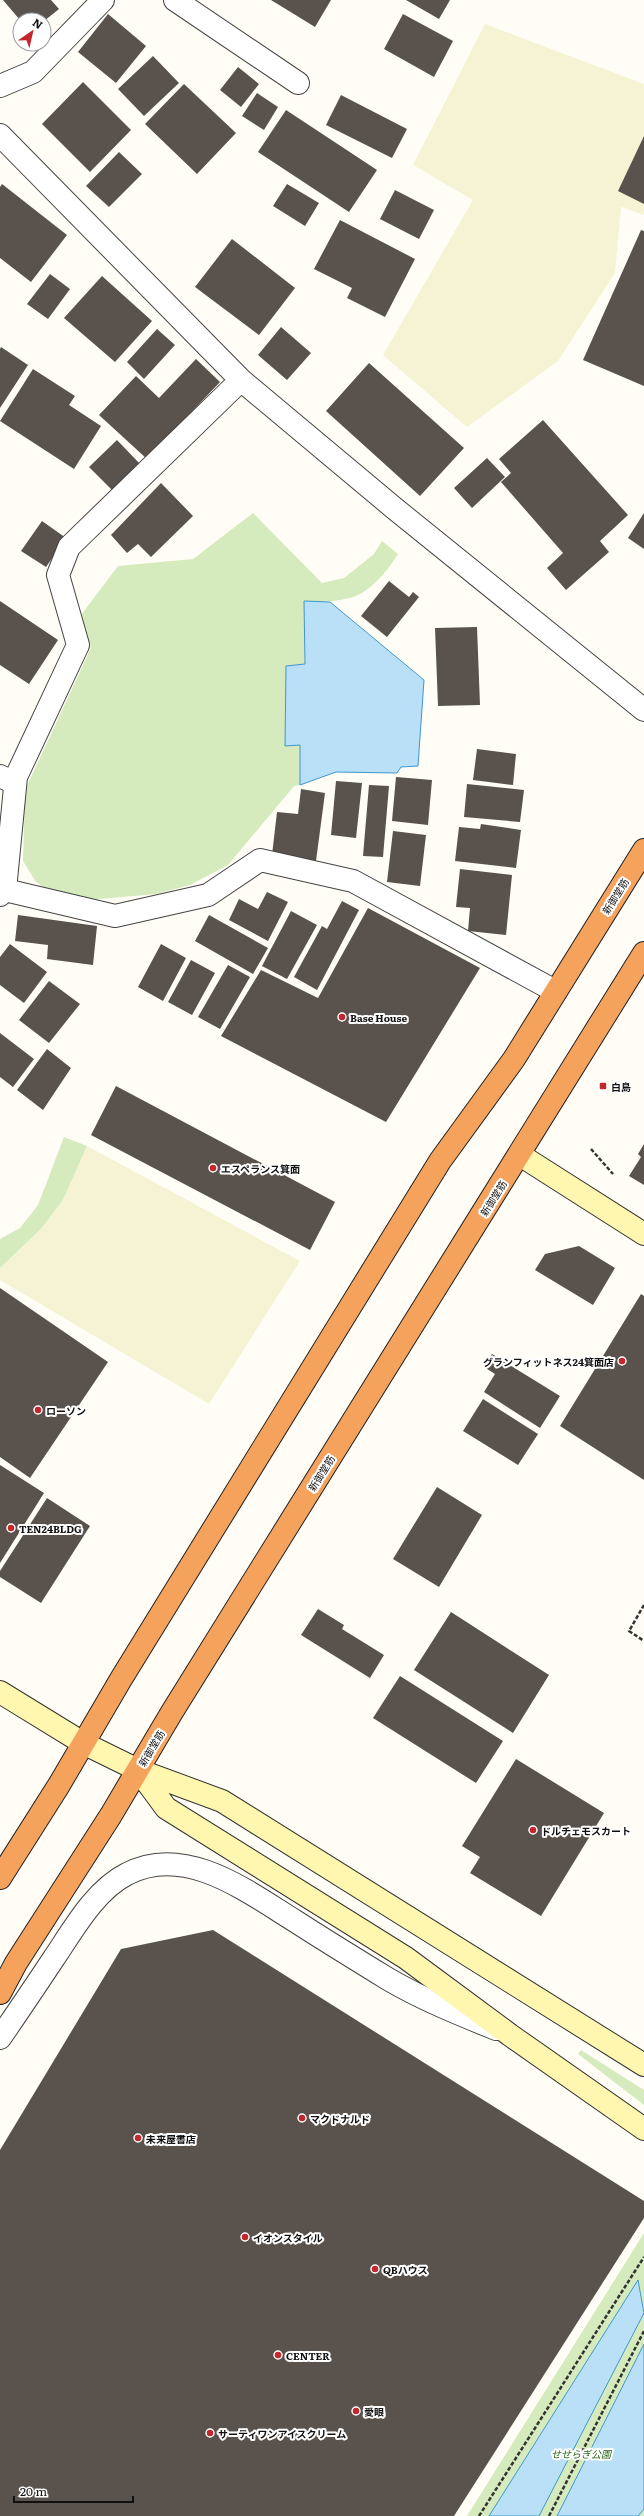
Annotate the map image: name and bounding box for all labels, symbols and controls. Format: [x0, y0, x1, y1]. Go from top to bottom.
north arrow [12, 12, 52, 52]
text: N [30, 14, 46, 32]
street label: 新御堂筋 [598, 875, 632, 917]
place label: Base House [350, 1010, 408, 1025]
marker: Base House [337, 1012, 347, 1022]
place label: 白島 [611, 1079, 631, 1094]
marker: 白島 [598, 1081, 608, 1091]
place label: エスペランス箕面 [221, 1161, 300, 1176]
marker: エスペランス箕面 [208, 1163, 218, 1173]
street label: 新御堂筋 [476, 1177, 510, 1219]
place label: グランフィットネス24箕面店 [483, 1354, 614, 1369]
marker: グランフィットネス24箕面店 [617, 1356, 627, 1366]
place label: ローソン [46, 1403, 86, 1418]
marker: ローソン [33, 1405, 43, 1415]
street label: 新御堂筋 [304, 1452, 338, 1494]
place label: TEN24BLDG [19, 1521, 82, 1536]
marker: TEN24BLDG [6, 1523, 16, 1533]
street label: 新御堂筋 [134, 1727, 168, 1769]
place label: ドルチェモスカート [541, 1823, 631, 1838]
marker: ドルチェモスカート [528, 1825, 538, 1835]
place label: マクドナルド [310, 2111, 370, 2126]
marker: マクドナルド [297, 2113, 307, 2123]
place label: 未来屋書店 [145, 2131, 196, 2146]
marker: 未来屋書店 [133, 2133, 143, 2143]
place label: イオンスタイル [253, 2230, 323, 2245]
marker: イオンスタイル [240, 2232, 250, 2242]
place label: QBハウス [383, 2262, 428, 2277]
marker: QBハウス [370, 2264, 380, 2274]
place label: CENTER [286, 2348, 330, 2363]
marker: CENTER [273, 2350, 283, 2360]
place label: 愛眼 [364, 2404, 384, 2419]
marker: 愛眼 [351, 2406, 361, 2416]
place label: サーティワンアイスクリーム [218, 2426, 346, 2441]
marker: サーティワンアイスクリーム [205, 2428, 215, 2438]
park label: せせらぎ公園 [551, 2446, 613, 2461]
scale bar [14, 2478, 133, 2504]
text: 20 m [20, 2482, 47, 2500]

